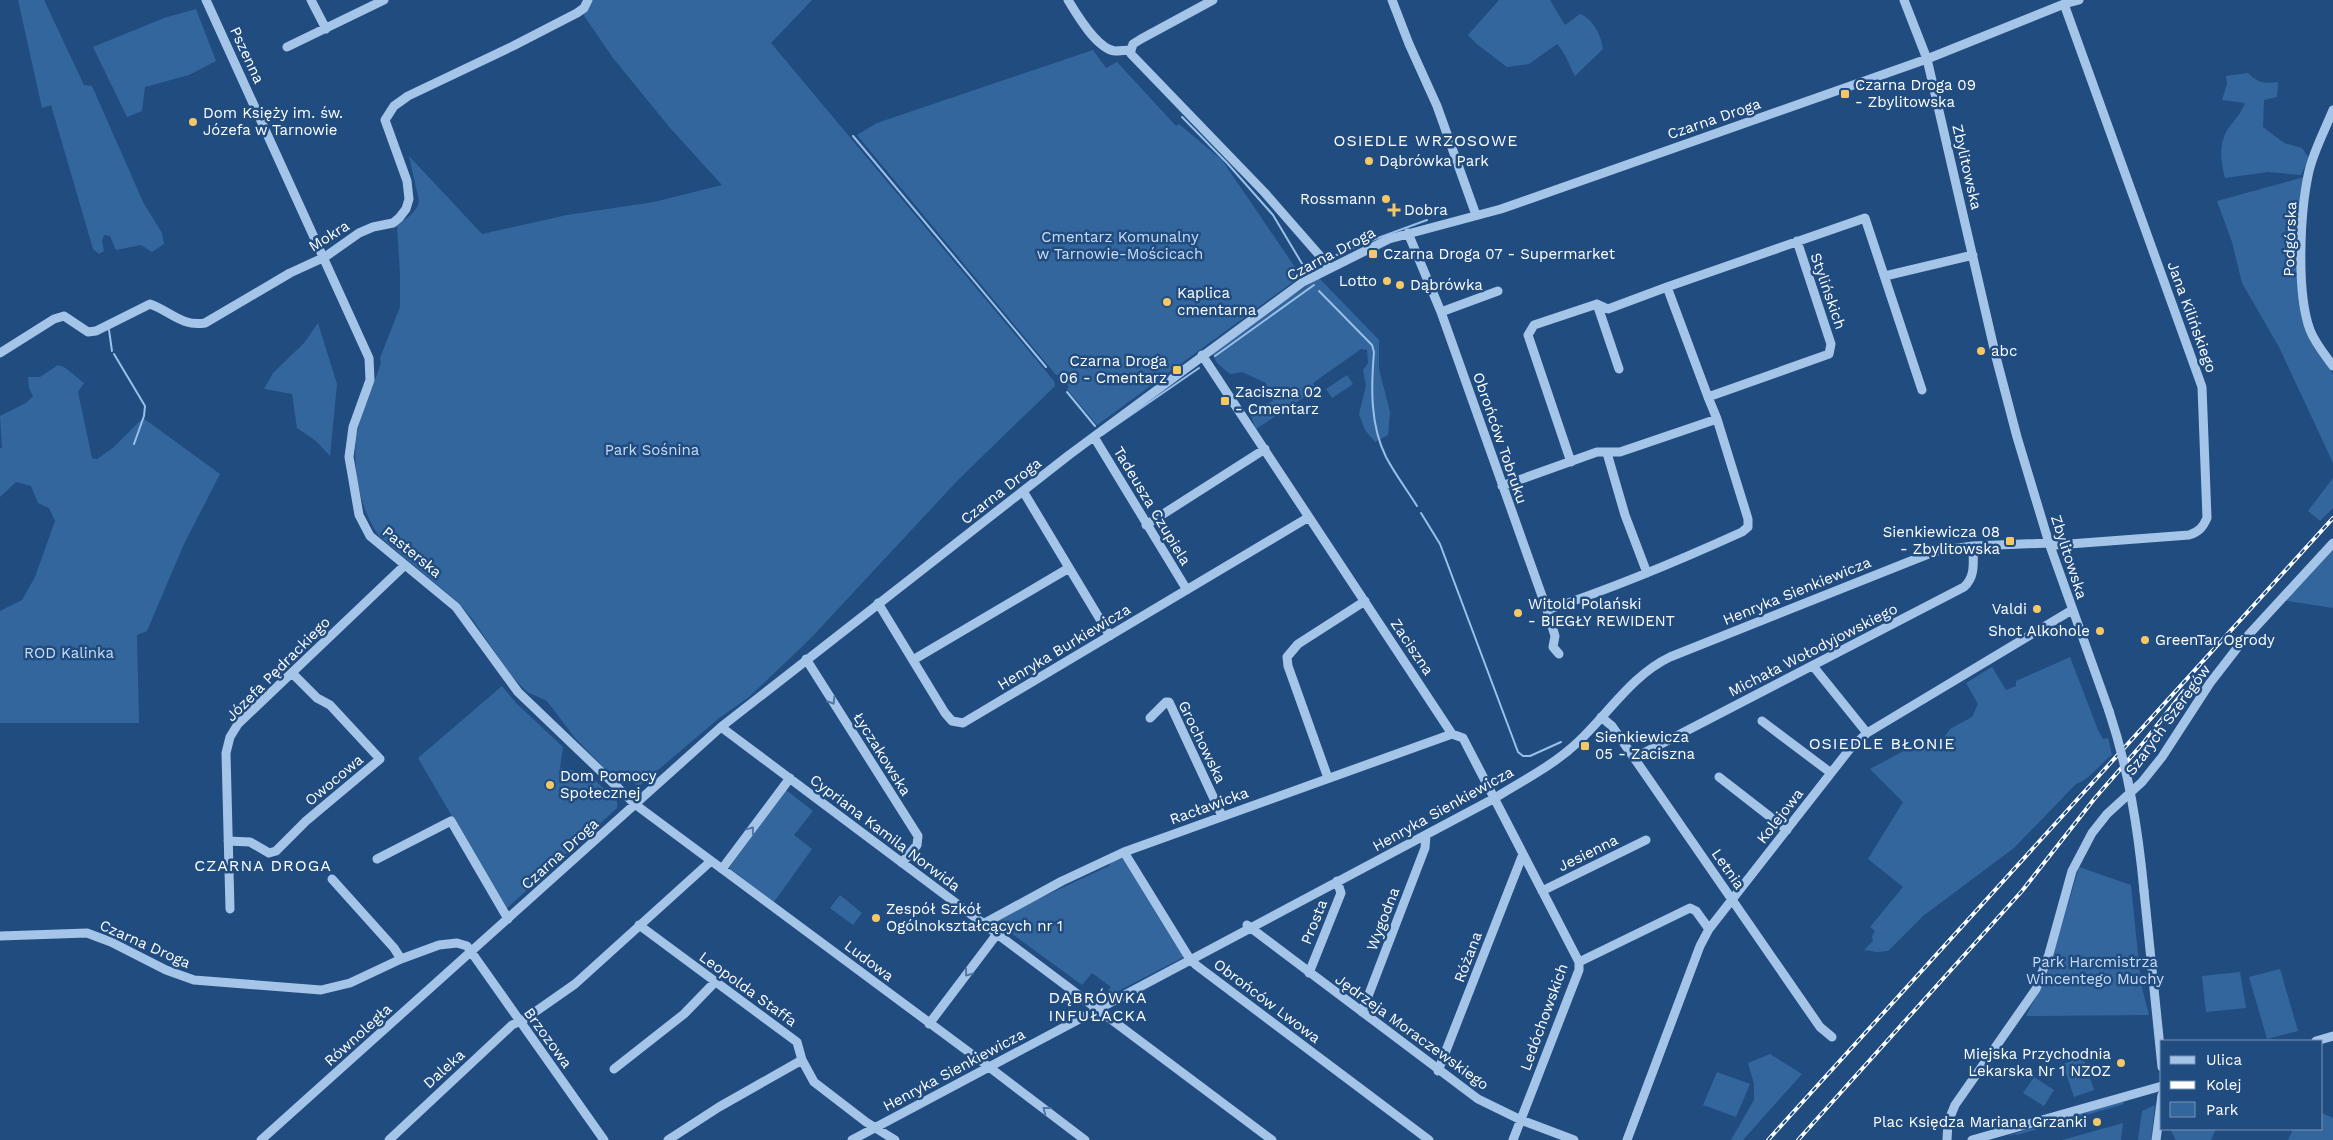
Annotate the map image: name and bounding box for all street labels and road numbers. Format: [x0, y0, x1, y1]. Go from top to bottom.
street label: Pszenna [226, 24, 268, 87]
street label: Czarna Droga [1665, 94, 1764, 143]
street label: Zbylitowska [1948, 123, 1986, 212]
street label: Podgórska [2280, 201, 2300, 277]
street label: Mokra [305, 216, 353, 255]
street label: Czarna Droga [1284, 223, 1379, 285]
street label: Stylińskich [1807, 250, 1849, 332]
street label: Jana Kilińskiego [2164, 259, 2220, 375]
street label: Obrońców Tobruku [1469, 370, 1531, 506]
street label: Tadeusza Czupiela [1109, 443, 1195, 569]
street label: Czarna Droga [957, 454, 1045, 528]
street label: Zbylitowska [2047, 513, 2091, 602]
street label: Pasterska [379, 523, 446, 582]
street label: Henryka Sienkiewicza [1720, 553, 1874, 629]
street label: Michała Wołodyjowskiego [1725, 599, 1901, 701]
street label: Henryka Burkiewicza [994, 600, 1134, 694]
street label: Józefa Pędrackiego [222, 613, 334, 725]
street label: Zaciszna [1387, 615, 1438, 679]
street label: Szarych Szeregów [2122, 661, 2215, 779]
street label: Grochowska [1174, 698, 1230, 787]
street label: Łyczakowska [849, 709, 915, 799]
street label: Owocowa [301, 750, 367, 810]
street label: Henryka Sienkiewicza [1369, 763, 1517, 855]
street label: Cypriana Kamila Norwida [806, 771, 964, 896]
street label: Racławicka [1167, 783, 1251, 829]
street label: Kolejowa [1753, 784, 1807, 847]
street label: Czarna Droga [518, 814, 603, 893]
street label: Jesienna [1555, 831, 1621, 875]
street label: Letnia [1708, 845, 1749, 893]
street label: Wygodna [1363, 884, 1403, 953]
street label: Prosta [1297, 897, 1331, 947]
street label: Czarna Droga [97, 916, 194, 972]
street label: Różana [1450, 929, 1486, 985]
street label: Ludowa [841, 937, 898, 986]
street label: Leopolda Staffa [696, 948, 801, 1031]
street label: Obrońców Lwowa [1210, 955, 1324, 1047]
street label: Ledóchowskich [1516, 961, 1572, 1073]
street label: Jędrzeja Moraczewskiego [1332, 970, 1492, 1094]
street label: Równoległa [321, 1000, 396, 1070]
street label: Brzozowa [520, 1004, 576, 1072]
street label: Henryka Sienkiewicza [880, 1025, 1029, 1115]
street label: Daleka [420, 1045, 469, 1092]

